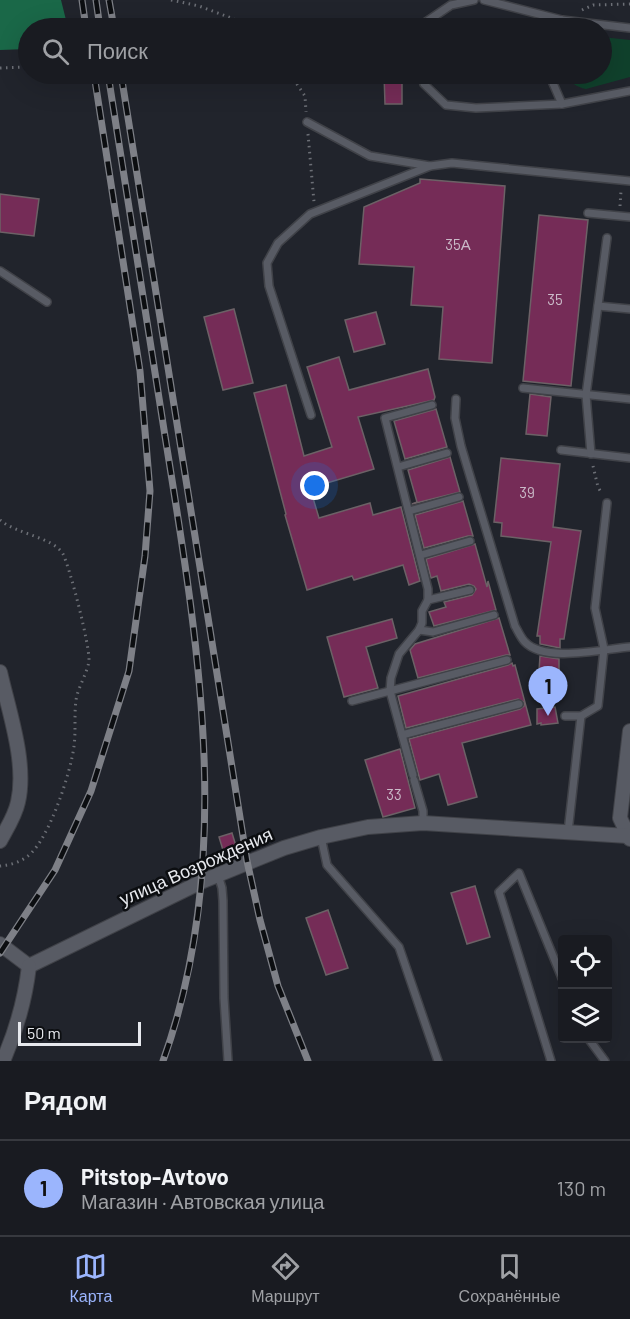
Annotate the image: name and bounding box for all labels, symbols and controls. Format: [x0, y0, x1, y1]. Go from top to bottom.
search box [18, 18, 612, 84]
icon: search [39, 35, 72, 68]
text: Поиск [87, 37, 148, 63]
house number: 35А [445, 235, 471, 253]
house number: 35 [547, 290, 563, 308]
your location [300, 471, 329, 500]
house number: 39 [519, 483, 535, 501]
pin: 1 [528, 666, 568, 716]
house number: 33 [386, 785, 402, 803]
street label: улица Возрождения [116, 822, 276, 910]
map controls [558, 935, 612, 1043]
button: locate [558, 935, 612, 989]
button: layers [558, 989, 612, 1043]
scale bar [18, 1019, 141, 1046]
text: 50 m [27, 1023, 61, 1042]
text: Рядом [24, 1084, 107, 1115]
text: Pitstop-Avtovo [81, 1163, 229, 1189]
text: 1 [40, 1176, 47, 1200]
text: 130 m [557, 1176, 606, 1200]
text: Магазин · Автовская улица [81, 1189, 324, 1213]
tab: Карта [70, 1250, 112, 1306]
tab: Маршрут [251, 1250, 320, 1306]
tab: Сохранённые [459, 1250, 560, 1306]

